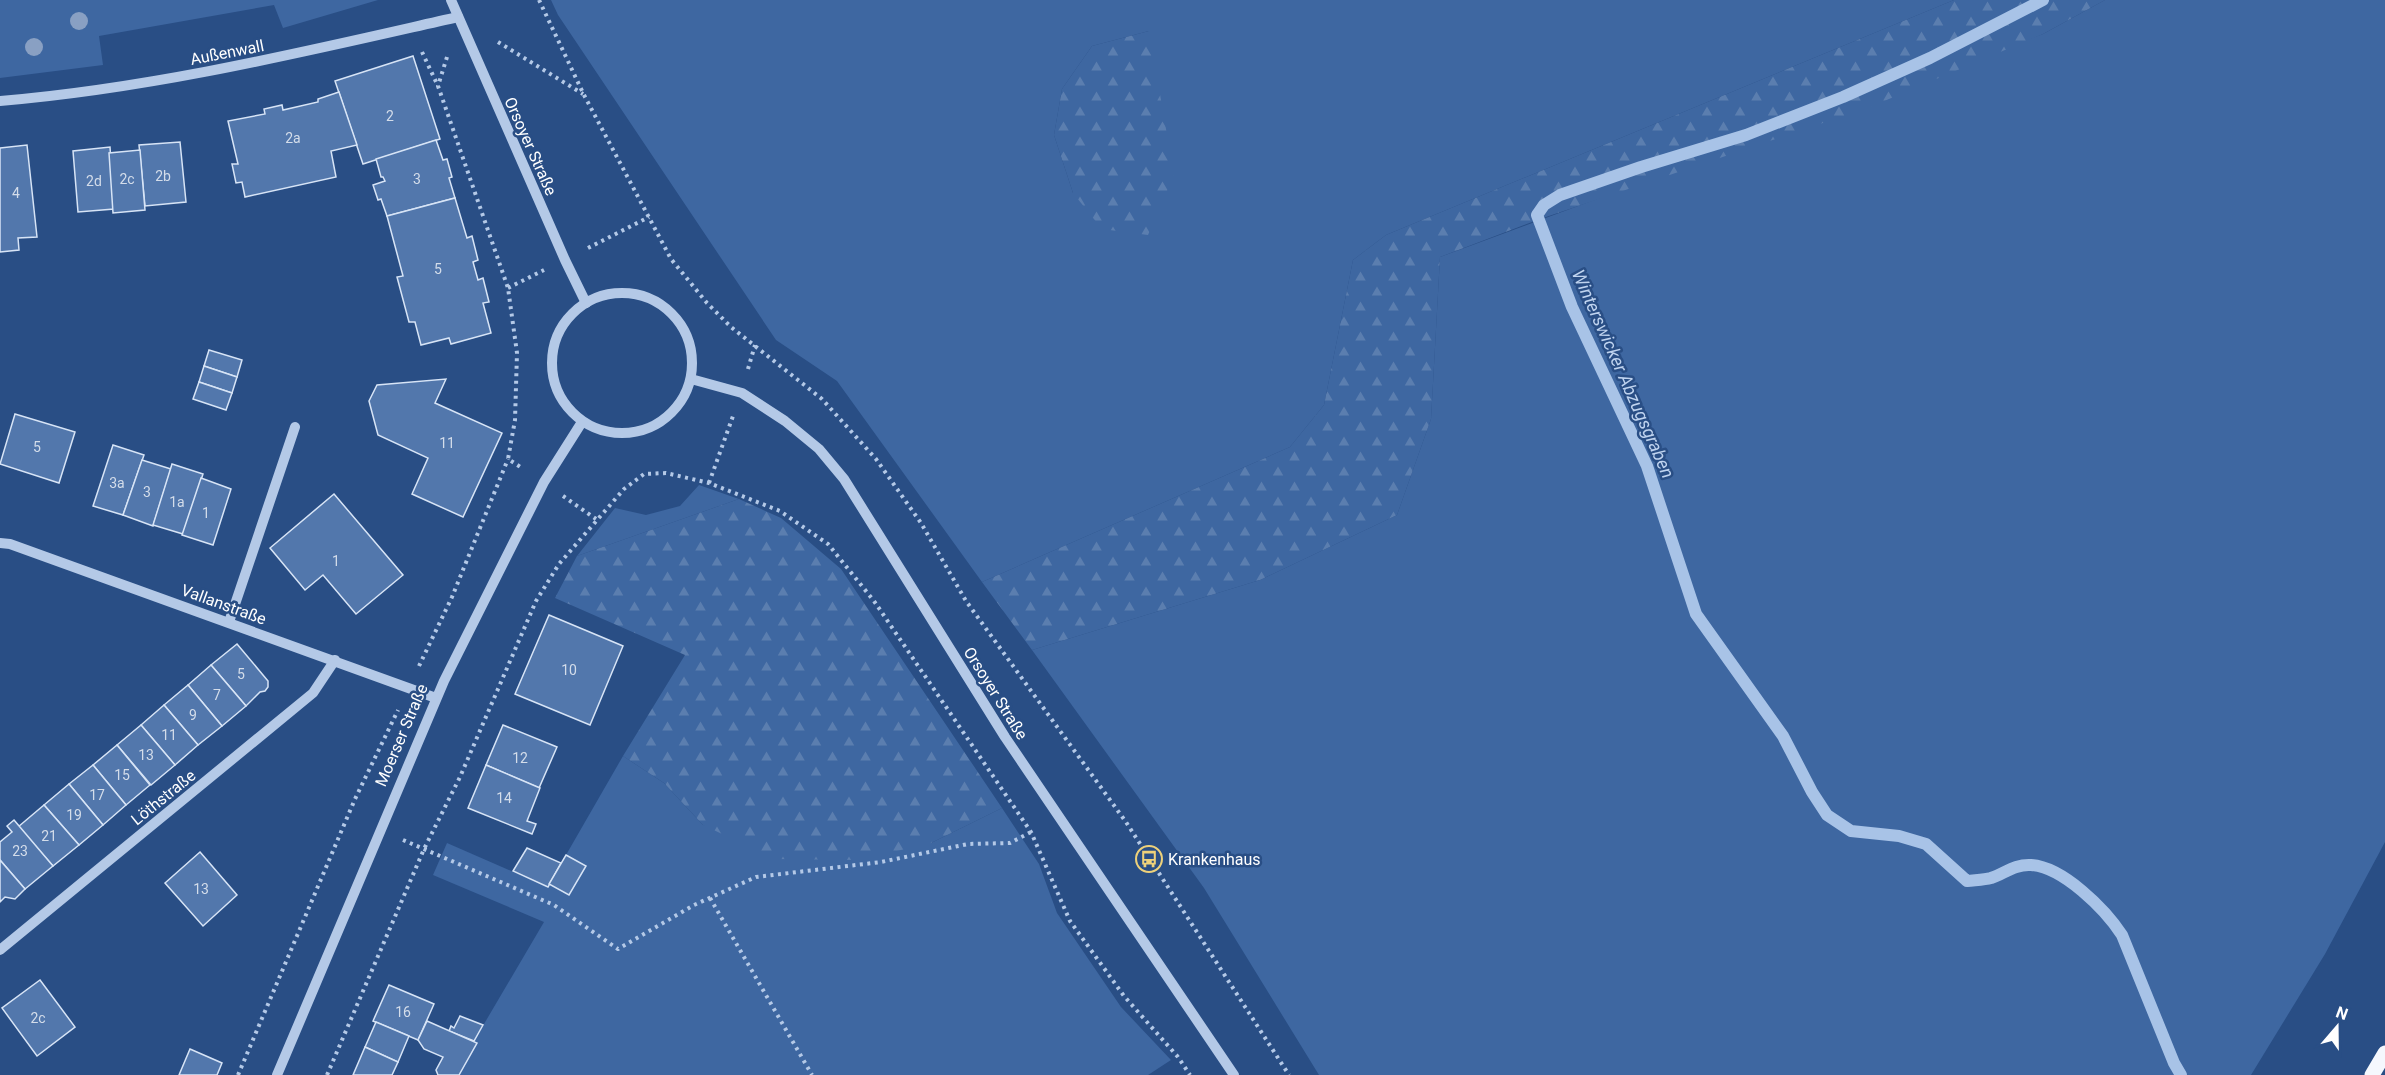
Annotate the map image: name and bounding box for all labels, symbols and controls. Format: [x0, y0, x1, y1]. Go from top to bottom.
street label: Außenwall [189, 36, 265, 69]
street label: Orsoyer Straße [500, 94, 561, 198]
house number: 2 [386, 108, 394, 124]
house number: 2a [285, 130, 301, 146]
house number: 2b [155, 168, 171, 184]
house number: 2c [119, 171, 135, 187]
house number: 3 [413, 171, 421, 187]
house number: 2d [86, 173, 102, 189]
house number: 4 [12, 185, 20, 201]
house number: 5 [434, 261, 442, 277]
water label: Winterswicker Abzugsgraben [1568, 266, 1679, 481]
house number: 11 [439, 435, 455, 451]
house number: 5 [33, 439, 41, 455]
house number: 3a [109, 475, 125, 491]
house number: 3 [143, 484, 151, 500]
house number: 1a [169, 494, 185, 510]
house number: 1 [202, 505, 210, 521]
house number: 1 [332, 553, 340, 569]
street label: Vallanstraße [179, 580, 269, 629]
street label: Orsoyer Straße [960, 643, 1032, 743]
house number: 10 [561, 662, 577, 678]
house number: 5 [237, 666, 245, 682]
street label: Moerser Straße [371, 681, 432, 789]
house number: 7 [213, 687, 221, 703]
house number: 9 [189, 707, 197, 723]
house number: 11 [161, 727, 177, 743]
house number: 13 [138, 747, 154, 763]
house number: 12 [512, 750, 528, 766]
street label: Löthstraße [127, 766, 199, 829]
house number: 15 [114, 767, 130, 783]
house number: 17 [89, 787, 105, 803]
house number: 14 [496, 790, 512, 806]
house number: 19 [66, 807, 82, 823]
house number: 21 [41, 828, 57, 844]
house number: 23 [12, 843, 28, 859]
bus stop icon: Krankenhaus [1134, 844, 1164, 874]
place label: Krankenhaus [1168, 850, 1261, 869]
house number: 13 [193, 881, 209, 897]
north arrow [2307, 997, 2367, 1057]
text: N [2333, 1003, 2351, 1024]
house number: 16 [395, 1004, 411, 1020]
house number: 2c [30, 1010, 46, 1026]

